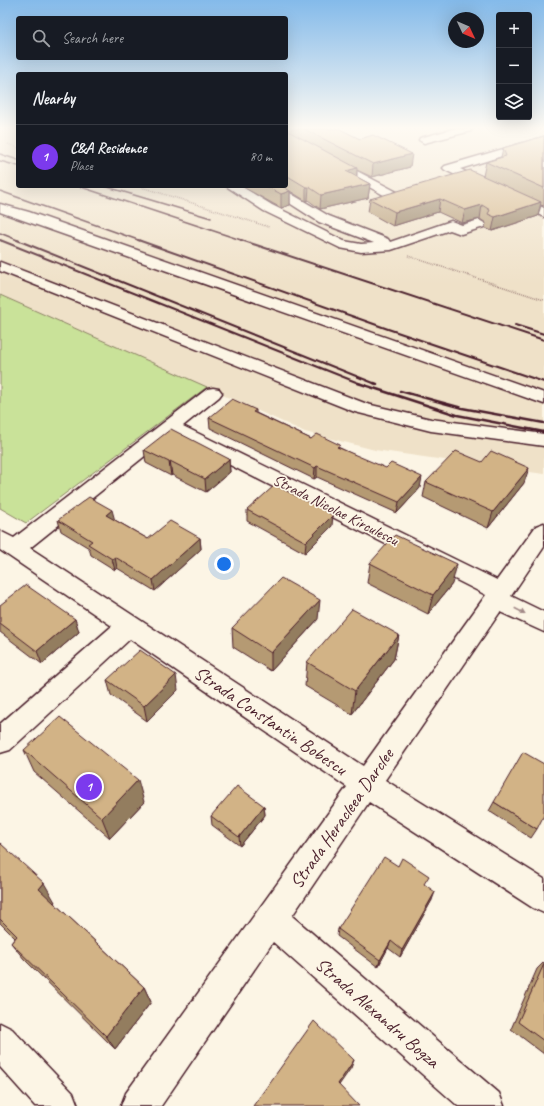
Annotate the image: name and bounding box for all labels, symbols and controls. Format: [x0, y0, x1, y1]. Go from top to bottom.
north arrow [448, 12, 484, 48]
map controls [496, 12, 532, 120]
button: + [496, 12, 532, 48]
search box [16, 16, 288, 60]
icon: search [30, 27, 52, 49]
text: Search here [62, 29, 123, 48]
button: − [496, 48, 532, 84]
button: layers [496, 84, 532, 120]
text: Nearby [32, 88, 75, 109]
text: C&A Residence [70, 139, 147, 158]
text: 1 [42, 149, 48, 165]
text: 80 m [250, 149, 272, 165]
text: Place [70, 158, 93, 174]
street label: Strada Nicolae Kirculescu [269, 470, 403, 551]
your location [214, 554, 234, 574]
one-way arrow [514, 608, 526, 614]
street label: Strada Constantin Bobescu [189, 661, 353, 782]
street label: Strada Heracleea Darclee [285, 742, 400, 893]
pin: 1 [76, 772, 102, 802]
street label: Strada Alexandru Bogza [310, 952, 446, 1074]

